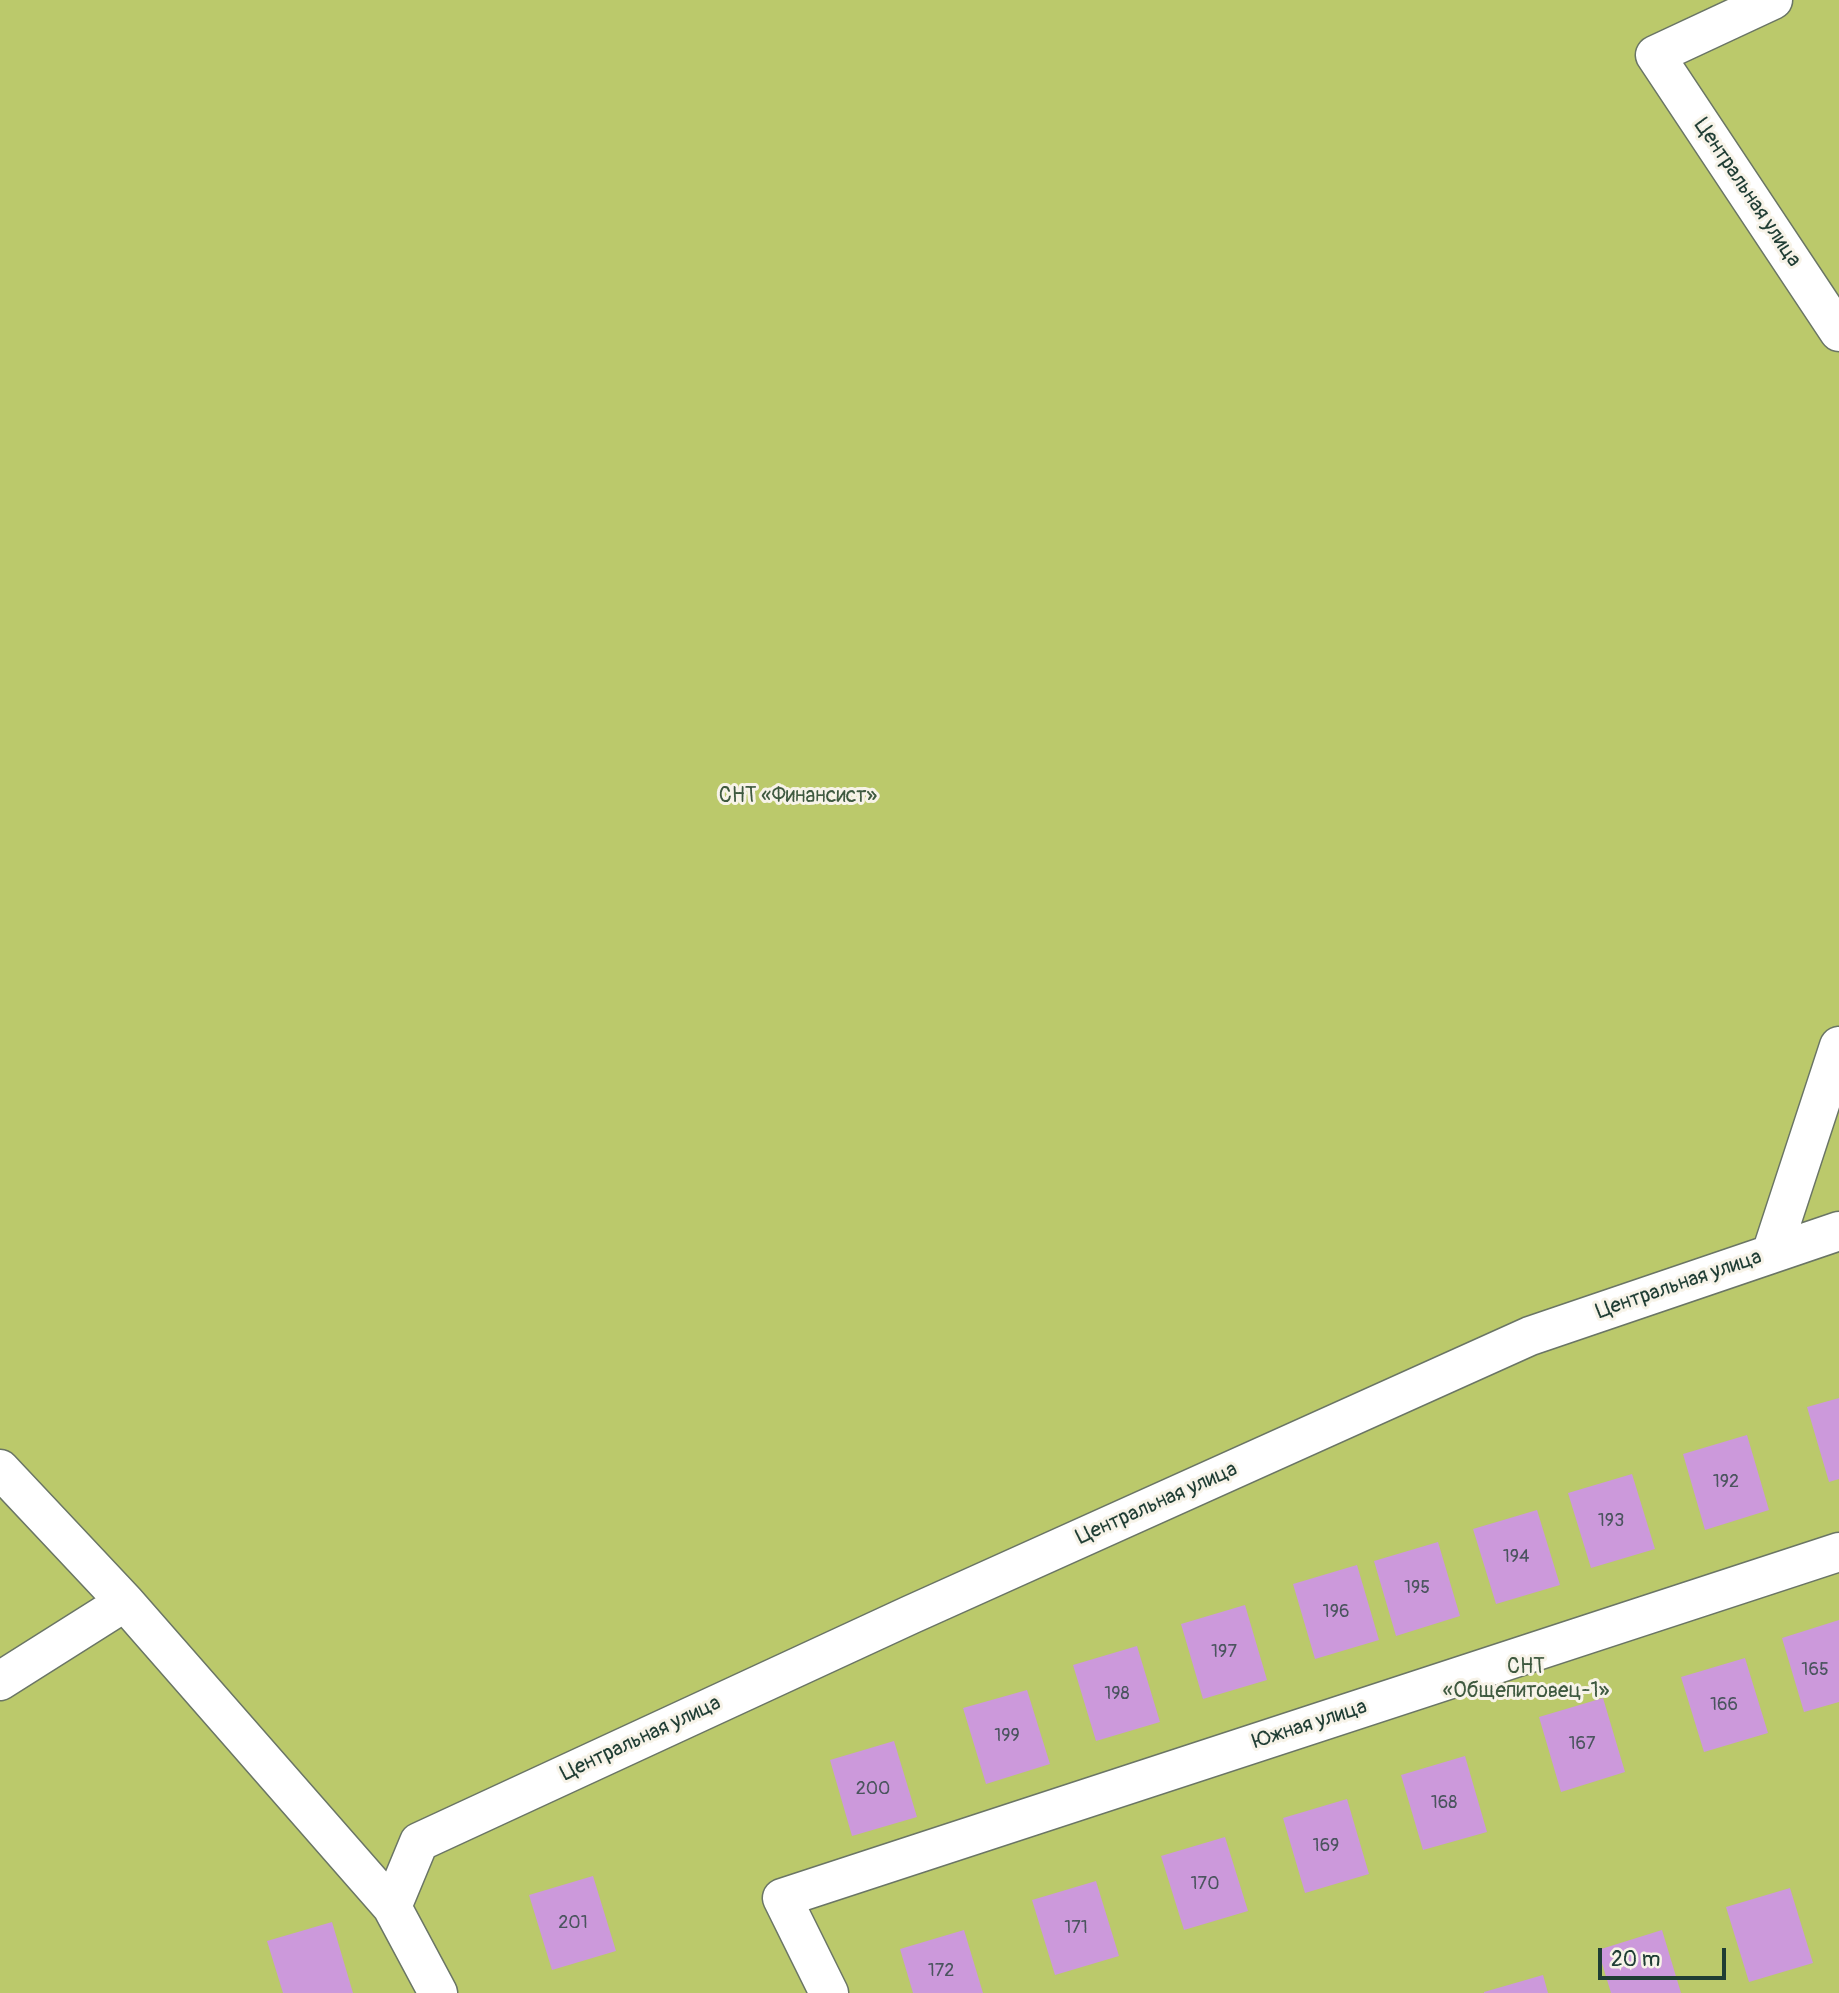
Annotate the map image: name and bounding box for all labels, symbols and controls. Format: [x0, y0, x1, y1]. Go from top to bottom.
street label: Центральная улица [1688, 114, 1806, 272]
park label: СНТ «Финансист» [719, 784, 877, 810]
street label: Центральная улица [1593, 1245, 1765, 1325]
street label: Центральная улица [1073, 1457, 1241, 1551]
house number: 192 [1713, 1471, 1739, 1493]
house number: 193 [1598, 1510, 1624, 1532]
house number: 194 [1503, 1546, 1529, 1568]
house number: 195 [1404, 1577, 1430, 1599]
house number: 196 [1323, 1601, 1349, 1623]
house number: 197 [1211, 1641, 1237, 1663]
park label: СНТ «Общепитовец-1» [1443, 1655, 1609, 1705]
house number: 165 [1801, 1659, 1829, 1681]
house number: 198 [1104, 1683, 1130, 1705]
street label: Центральная улица [557, 1691, 725, 1787]
house number: 166 [1710, 1694, 1738, 1716]
street label: Южная улица [1250, 1695, 1370, 1755]
house number: 199 [994, 1725, 1020, 1747]
house number: 167 [1569, 1733, 1595, 1755]
house number: 200 [856, 1778, 890, 1800]
house number: 168 [1431, 1792, 1457, 1814]
house number: 169 [1313, 1835, 1339, 1857]
house number: 170 [1191, 1873, 1219, 1895]
house number: 201 [558, 1912, 588, 1934]
house number: 171 [1064, 1917, 1088, 1939]
scale bar [1601, 1934, 1729, 1978]
text: 20 m [1611, 1946, 1660, 1973]
house number: 172 [928, 1960, 954, 1982]

